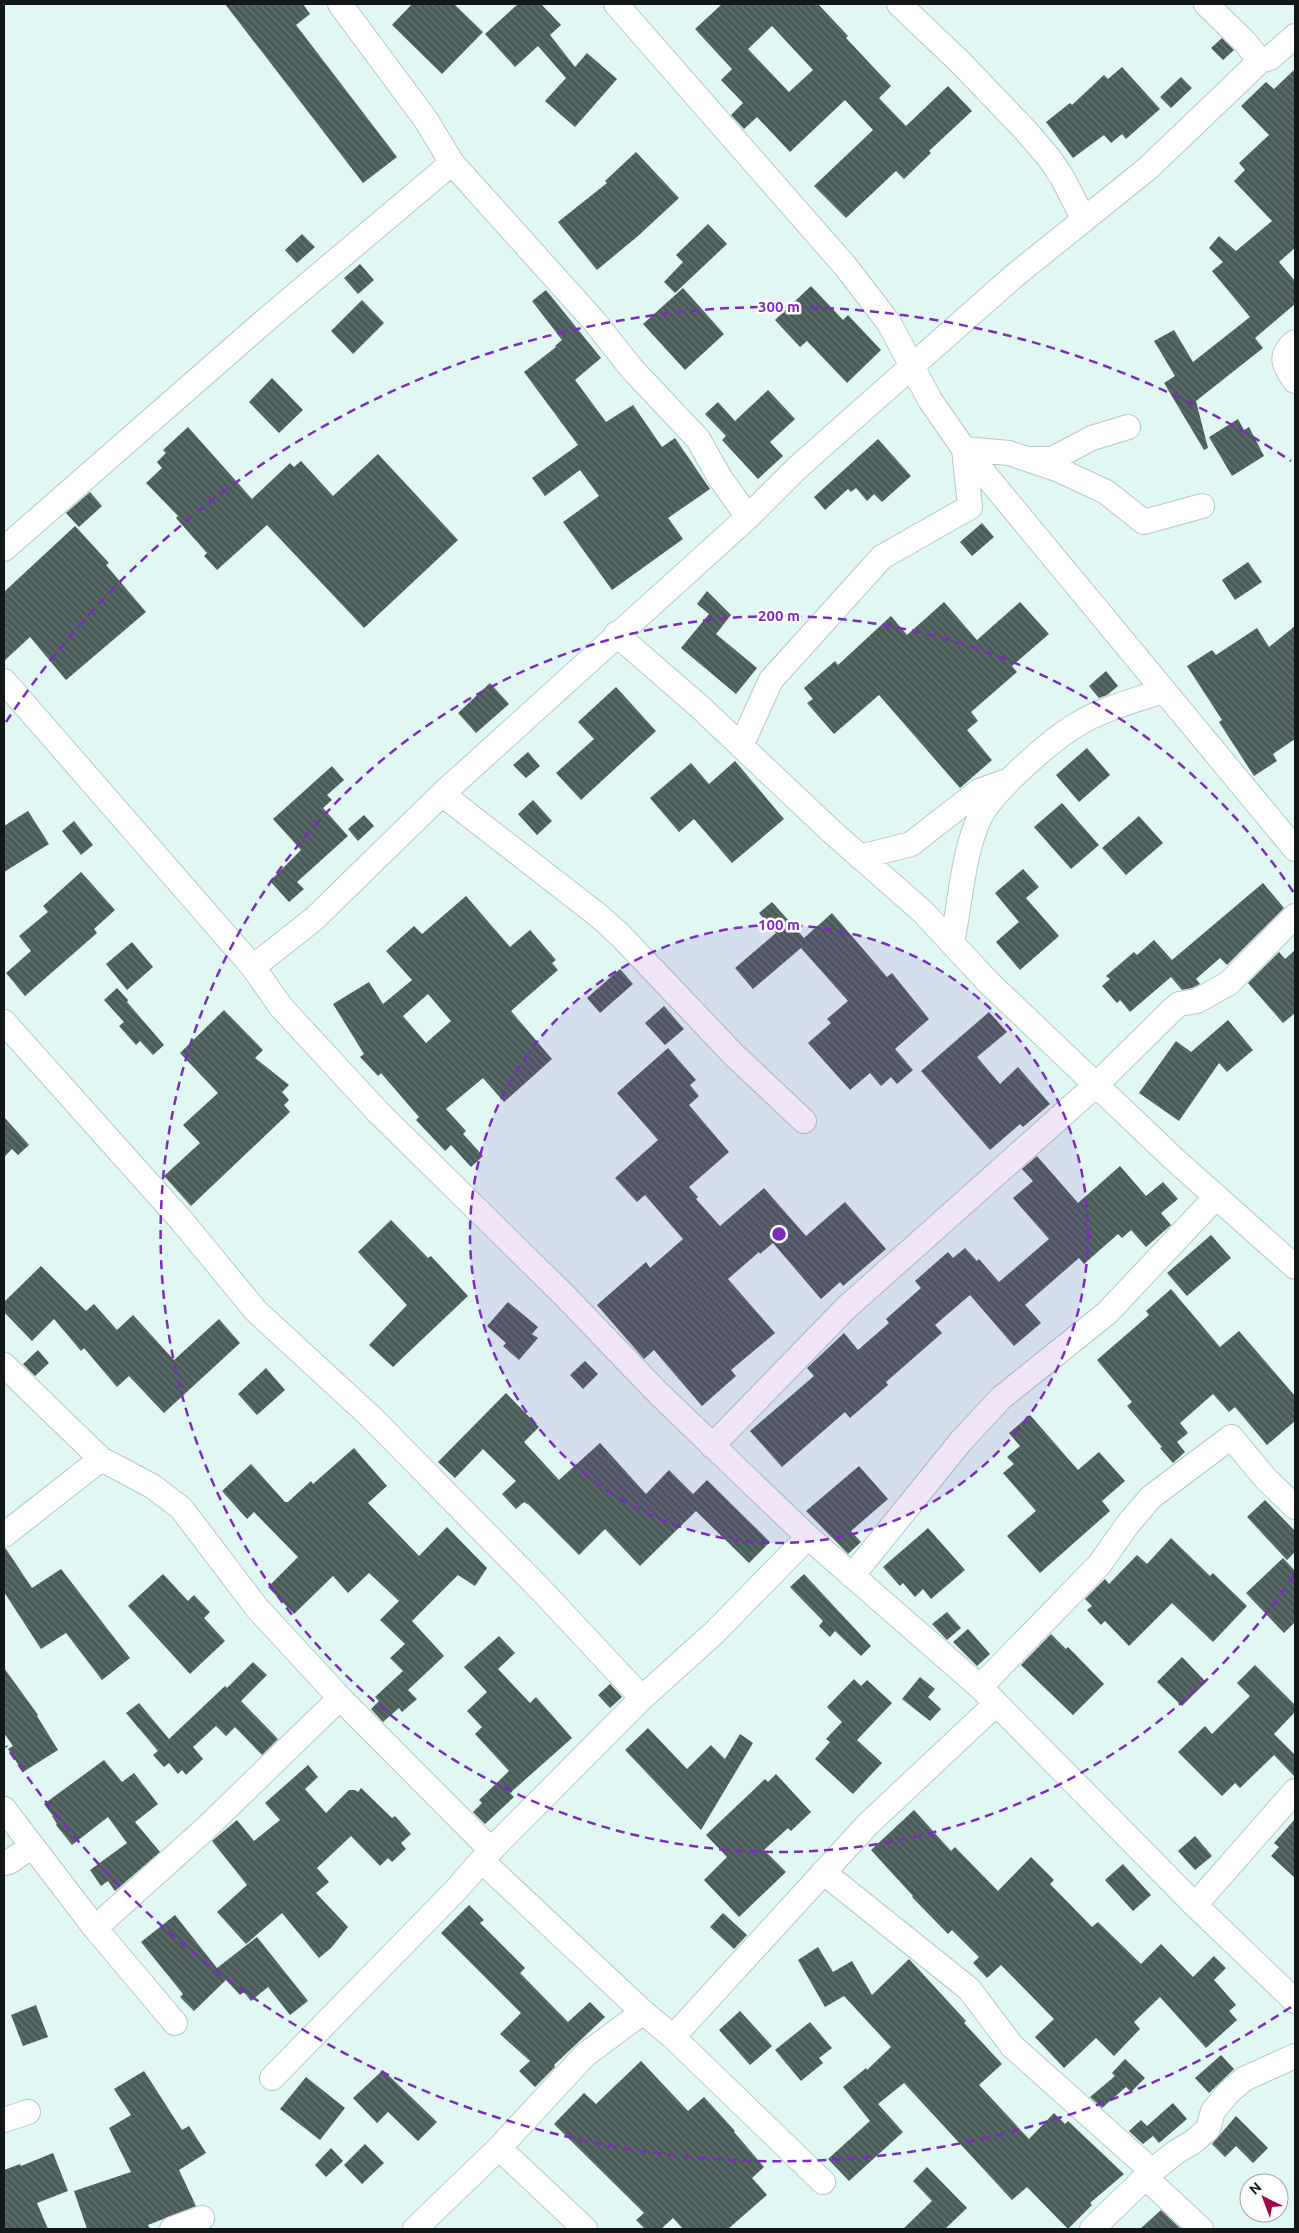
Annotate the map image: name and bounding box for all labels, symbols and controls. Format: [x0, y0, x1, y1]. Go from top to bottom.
text: 300 m [758, 298, 800, 315]
text: 200 m [758, 607, 800, 624]
text: 100 m [758, 916, 800, 933]
centre of rings [770, 1225, 788, 1243]
north arrow [1239, 2173, 1289, 2223]
text: N [1246, 2179, 1265, 2198]

